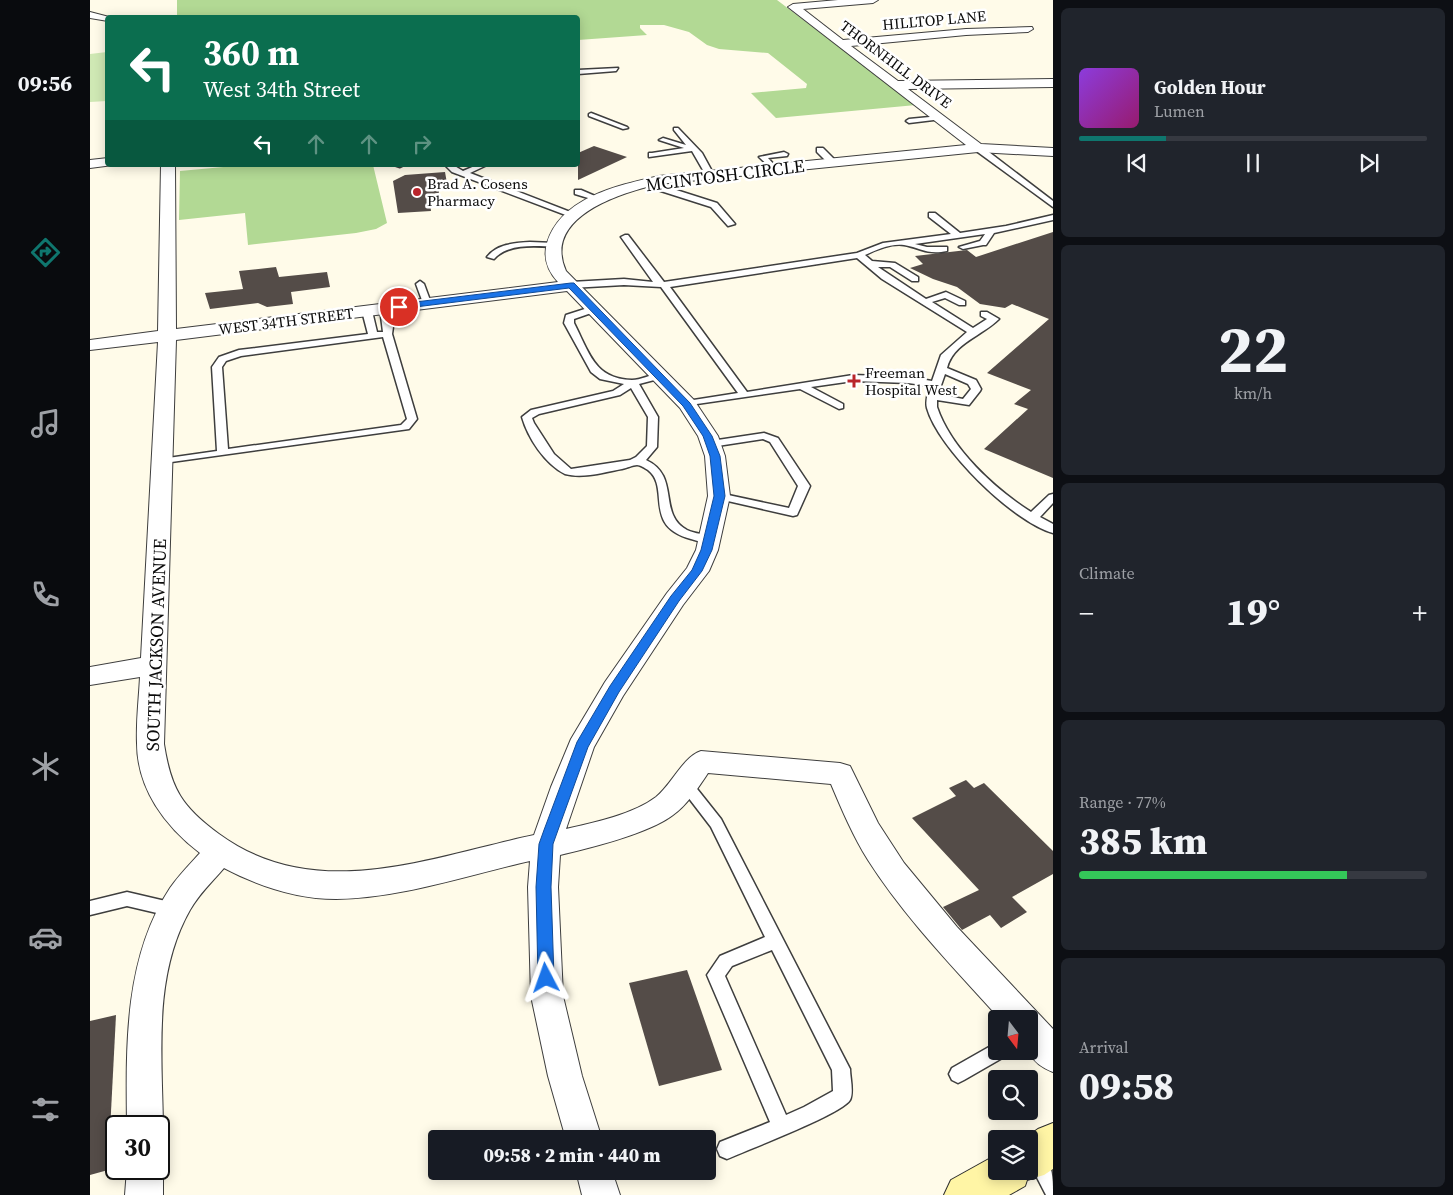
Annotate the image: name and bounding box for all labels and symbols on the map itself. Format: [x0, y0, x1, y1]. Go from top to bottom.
street label: HILLTOP LANE [881, 5, 987, 35]
street label: THORNHILL DRIVE [836, 15, 956, 113]
street label: MCINTOSH CIRCLE [644, 153, 806, 197]
place label: Brad A. Cosens Pharmacy [427, 173, 528, 211]
marker: Brad A. Cosens Pharmacy [411, 186, 423, 198]
pin [378, 286, 420, 328]
street label: WEST 34TH STREET [217, 302, 355, 340]
place label: Freeman Hospital West [865, 362, 957, 400]
marker: Freeman Hospital West [847, 374, 861, 388]
street label: SOUTH JACKSON AVENUE [140, 538, 172, 752]
position arrow [519, 951, 571, 1003]
north arrow [988, 1010, 1038, 1060]
speed limit sign: 30 [105, 1115, 170, 1180]

